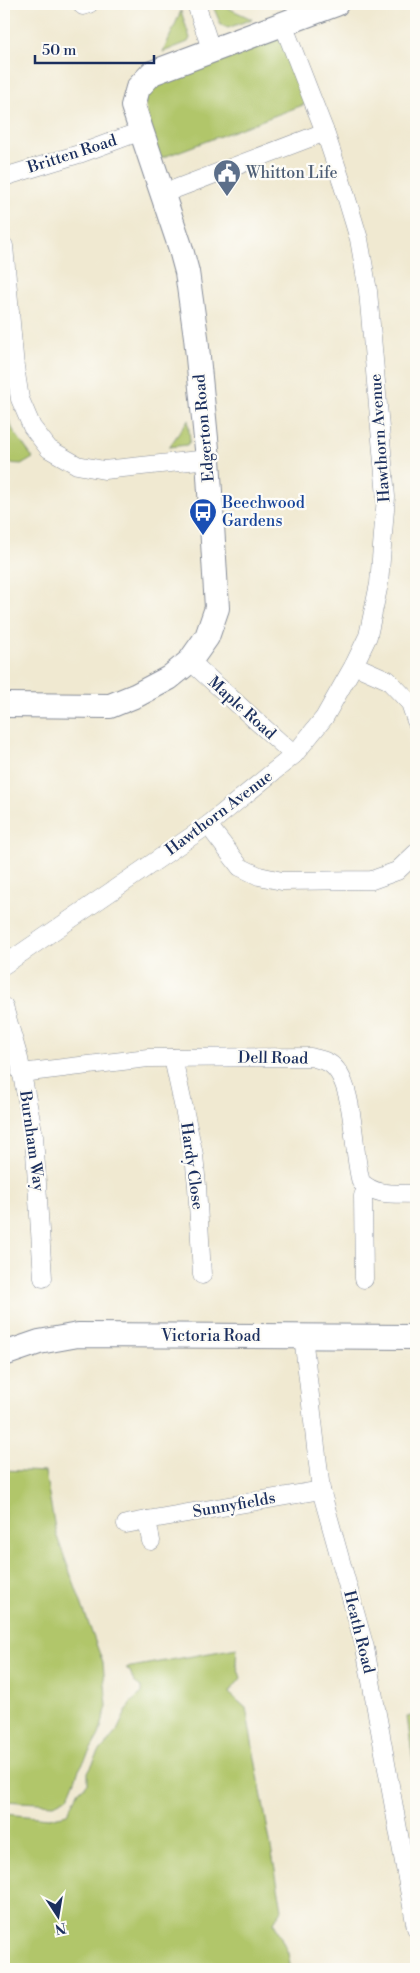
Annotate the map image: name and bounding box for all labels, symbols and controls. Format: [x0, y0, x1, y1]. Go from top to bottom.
scale bar [35, 32, 154, 64]
text: 50 m [42, 41, 76, 60]
street label: Britten Road [24, 130, 119, 178]
public building icon: Whitton Life [212, 158, 242, 197]
place label: Whitton Life [245, 163, 338, 183]
street label: Edgerton Road [189, 373, 219, 483]
street label: Hawthorn Avenue [366, 373, 394, 503]
place label: Beechwood Gardens [221, 493, 305, 531]
bus stop icon: Beechwood Gardens [188, 497, 218, 536]
street label: Maple Road [204, 672, 280, 744]
street label: Hawthorn Avenue [161, 766, 277, 860]
street label: Dell Road [238, 1047, 308, 1069]
street label: Burnham Way [15, 1088, 49, 1193]
street label: Hardy Close [176, 1121, 208, 1211]
street label: Victoria Road [160, 1326, 261, 1346]
street label: Sunnyfields [191, 1488, 277, 1522]
street label: Heath Road [339, 1588, 379, 1676]
north arrow [32, 1890, 82, 1940]
text: N [53, 1918, 68, 1938]

